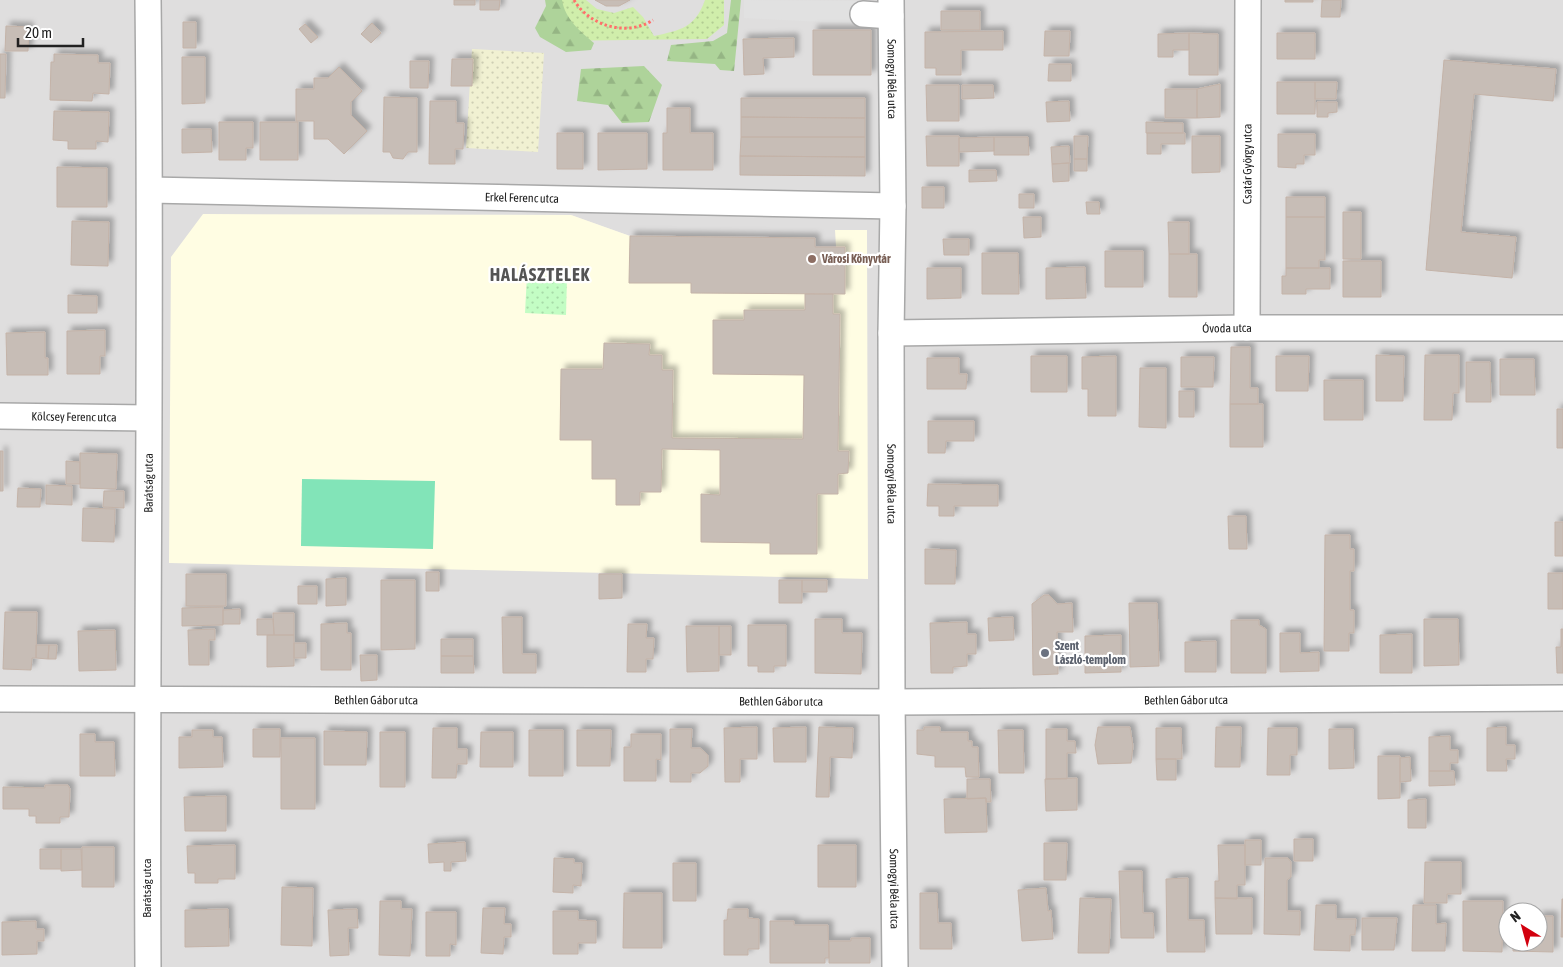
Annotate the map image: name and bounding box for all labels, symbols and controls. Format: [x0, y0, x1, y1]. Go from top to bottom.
scale bar [18, 15, 82, 47]
text: 20 m [25, 24, 52, 41]
street label: Somogyi Béla utca [884, 39, 899, 119]
street label: Csatár György utca [1240, 124, 1255, 204]
street label: Erkel Ferenc utca [485, 190, 559, 206]
place label: Városi Könyvtár [821, 252, 891, 266]
marker: Városi Könyvtár [806, 253, 818, 265]
district label: HALÁSZTELEK [490, 264, 590, 285]
street label: Óvoda utca [1202, 321, 1252, 336]
street label: Kölcsey Ferenc utca [31, 409, 117, 425]
street label: Somogyi Béla utca [884, 444, 899, 524]
street label: Barátság utca [142, 453, 156, 513]
place label: Szent László-templom [1055, 639, 1126, 667]
marker: Szent László-templom [1039, 647, 1051, 659]
street label: Bethlen Gábor utca [334, 693, 418, 707]
street label: Bethlen Gábor utca [1144, 693, 1228, 707]
street label: Bethlen Gábor utca [739, 694, 823, 709]
street label: Somogyi Béla utca [887, 849, 902, 929]
street label: Barátság utca [140, 858, 154, 918]
north arrow [1498, 902, 1548, 952]
text: N [1507, 908, 1523, 925]

